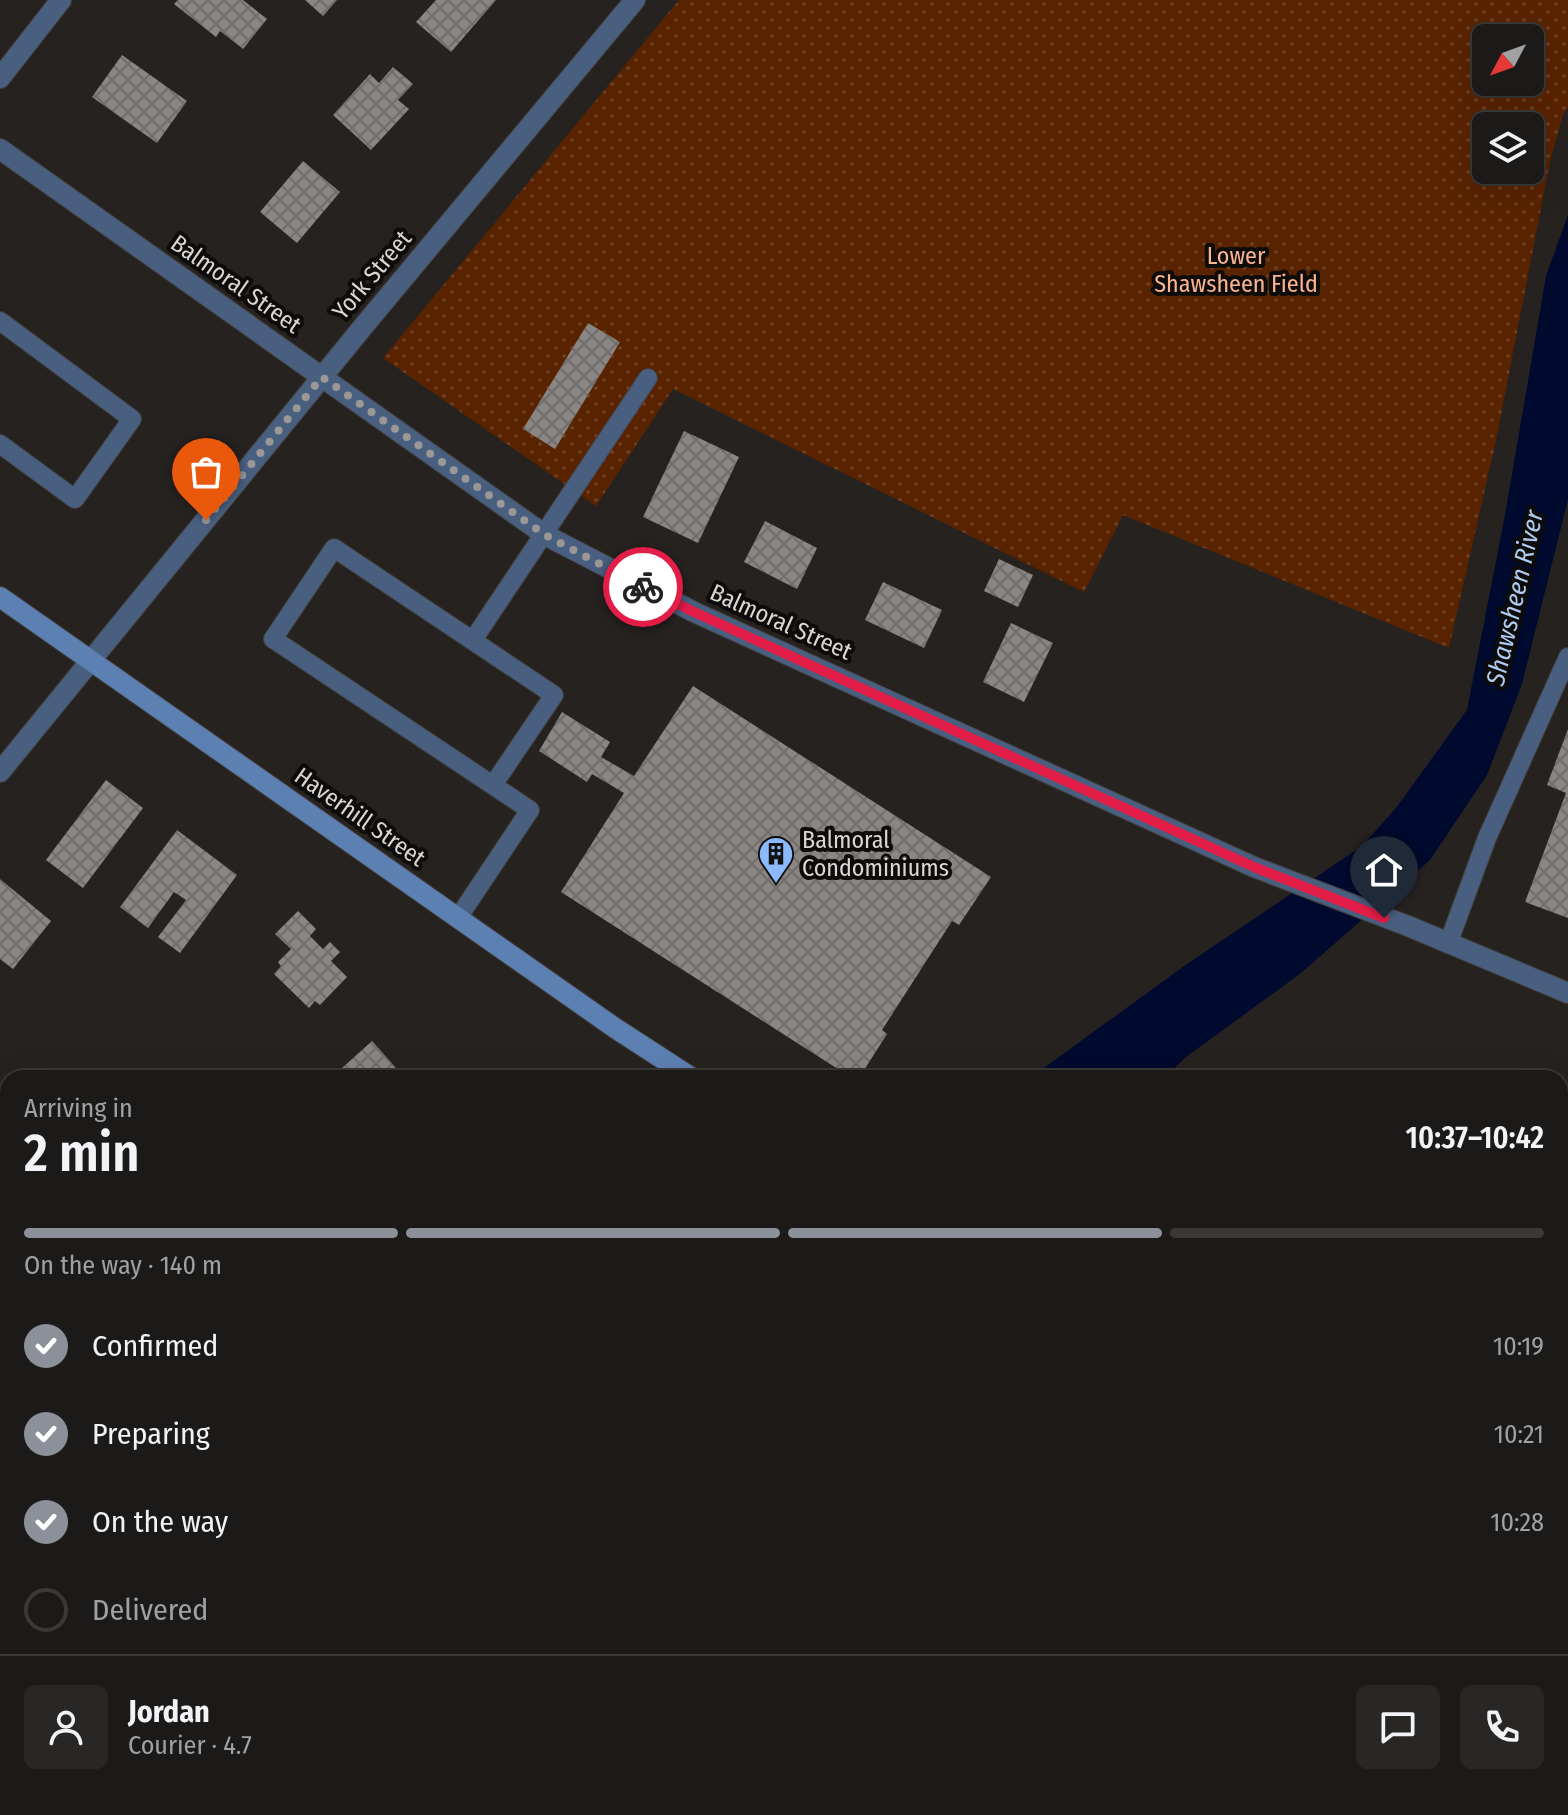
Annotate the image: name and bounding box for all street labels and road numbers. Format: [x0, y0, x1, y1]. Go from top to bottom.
street label: York Street [327, 225, 417, 325]
street label: Balmoral Street [166, 229, 306, 339]
street label: Balmoral Street [706, 578, 856, 666]
street label: Haverhill Street [289, 762, 431, 872]

